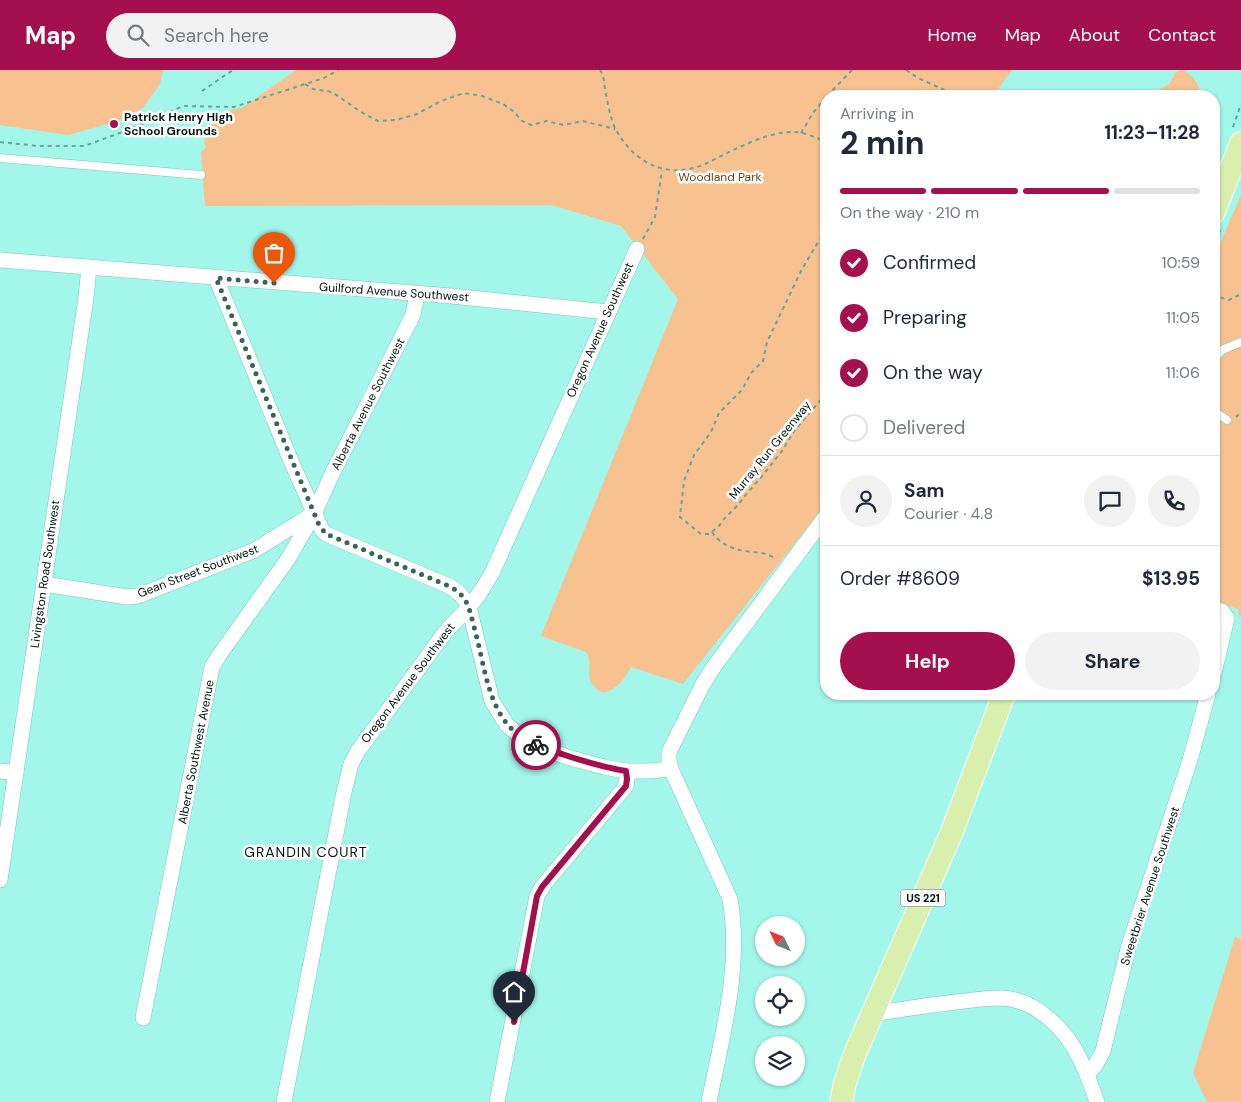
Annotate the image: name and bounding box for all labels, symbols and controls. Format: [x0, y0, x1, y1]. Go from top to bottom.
search box [106, 13, 456, 58]
text: Map [25, 20, 76, 51]
icon: search [124, 21, 152, 49]
text: Search here [164, 23, 269, 48]
text: Home [927, 23, 977, 47]
text: Map [1005, 23, 1041, 47]
text: About [1069, 23, 1120, 47]
text: Contact [1148, 23, 1216, 47]
text: Arriving in [840, 103, 914, 124]
place label: Patrick Henry High School Grounds [124, 109, 233, 139]
marker: Patrick Henry High School Grounds [108, 118, 120, 130]
text: 11:23–11:28 [1104, 120, 1200, 145]
text: 2 min [840, 122, 925, 164]
park label: Woodland Park [678, 169, 762, 185]
text: On the way · 210 m [840, 202, 979, 223]
pin [253, 232, 295, 283]
icon: bag [260, 239, 288, 267]
icon: check [840, 249, 868, 277]
text: Confirmed [883, 250, 976, 275]
text: 10:59 [1161, 252, 1200, 273]
street label: Oregon Avenue Southwest [563, 259, 637, 400]
street label: Guilford Avenue Southwest [319, 279, 470, 305]
icon: check [840, 304, 868, 332]
text: Preparing [883, 305, 967, 330]
text: 11:05 [1166, 307, 1200, 328]
street label: Alberta Avenue Southwest [328, 335, 409, 473]
icon: check [840, 359, 868, 387]
text: On the way [883, 360, 983, 385]
text: 11:06 [1166, 362, 1200, 383]
street label: Murray Run Greenway [725, 397, 815, 502]
text: Delivered [883, 415, 965, 440]
button: person [840, 475, 892, 527]
button: chat [1084, 475, 1136, 527]
button: phone [1148, 475, 1200, 527]
text: Sam [904, 478, 945, 503]
street label: Livingston Road Southwest [27, 499, 63, 649]
text: Courier · 4.8 [904, 503, 993, 524]
street label: Gean Street Southwest [135, 540, 261, 601]
text: Order #8609 [840, 566, 960, 591]
text: $13.95 [1142, 566, 1200, 591]
street label: Oregon Avenue Southwest [357, 619, 459, 746]
button: Help [840, 632, 1015, 690]
button: Share [1025, 632, 1200, 690]
street label: Alberta Southwest Avenue [174, 678, 218, 825]
courier [511, 720, 561, 770]
icon: bike [522, 731, 550, 759]
street label: Sweetbrier Avenue Southwest [1117, 804, 1183, 967]
district label: GRANDIN COURT [244, 843, 368, 861]
road number: US 221 [900, 890, 946, 906]
north arrow [755, 916, 805, 966]
map controls [755, 916, 805, 1086]
pin [493, 971, 535, 1022]
button: locate [755, 976, 805, 1026]
icon: home [500, 978, 528, 1006]
button: layers [755, 1036, 805, 1086]

